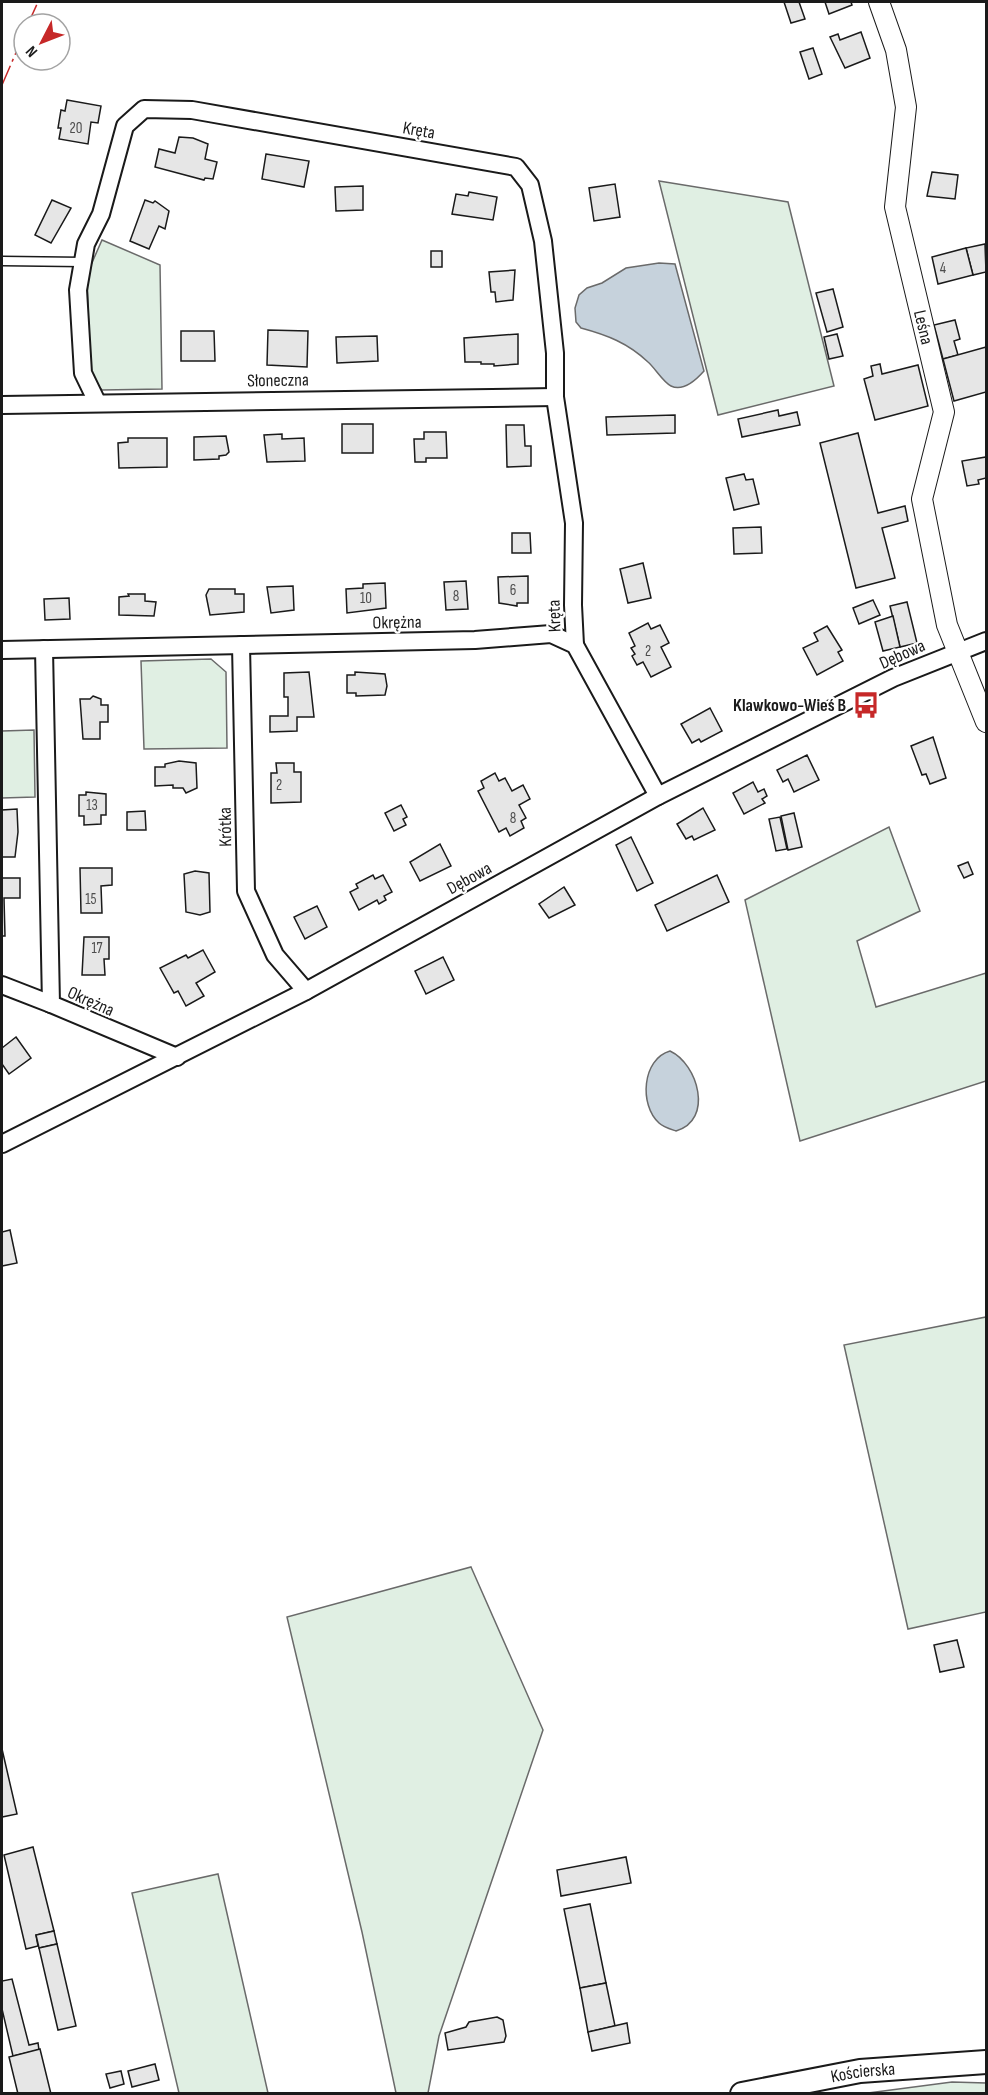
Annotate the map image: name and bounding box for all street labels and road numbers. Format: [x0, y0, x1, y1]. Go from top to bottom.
street label: Kręta [401, 117, 437, 144]
street label: Leśna [909, 308, 938, 347]
street label: Słoneczna [247, 369, 309, 392]
street label: Kręta [543, 599, 566, 633]
street label: Okrężna [372, 612, 422, 633]
street label: Dębowa [876, 635, 928, 674]
street label: Krótka [215, 807, 236, 847]
street label: Dębowa [443, 858, 495, 899]
street label: Okrężna [64, 982, 117, 1021]
street label: Kościerska [829, 2059, 896, 2087]

